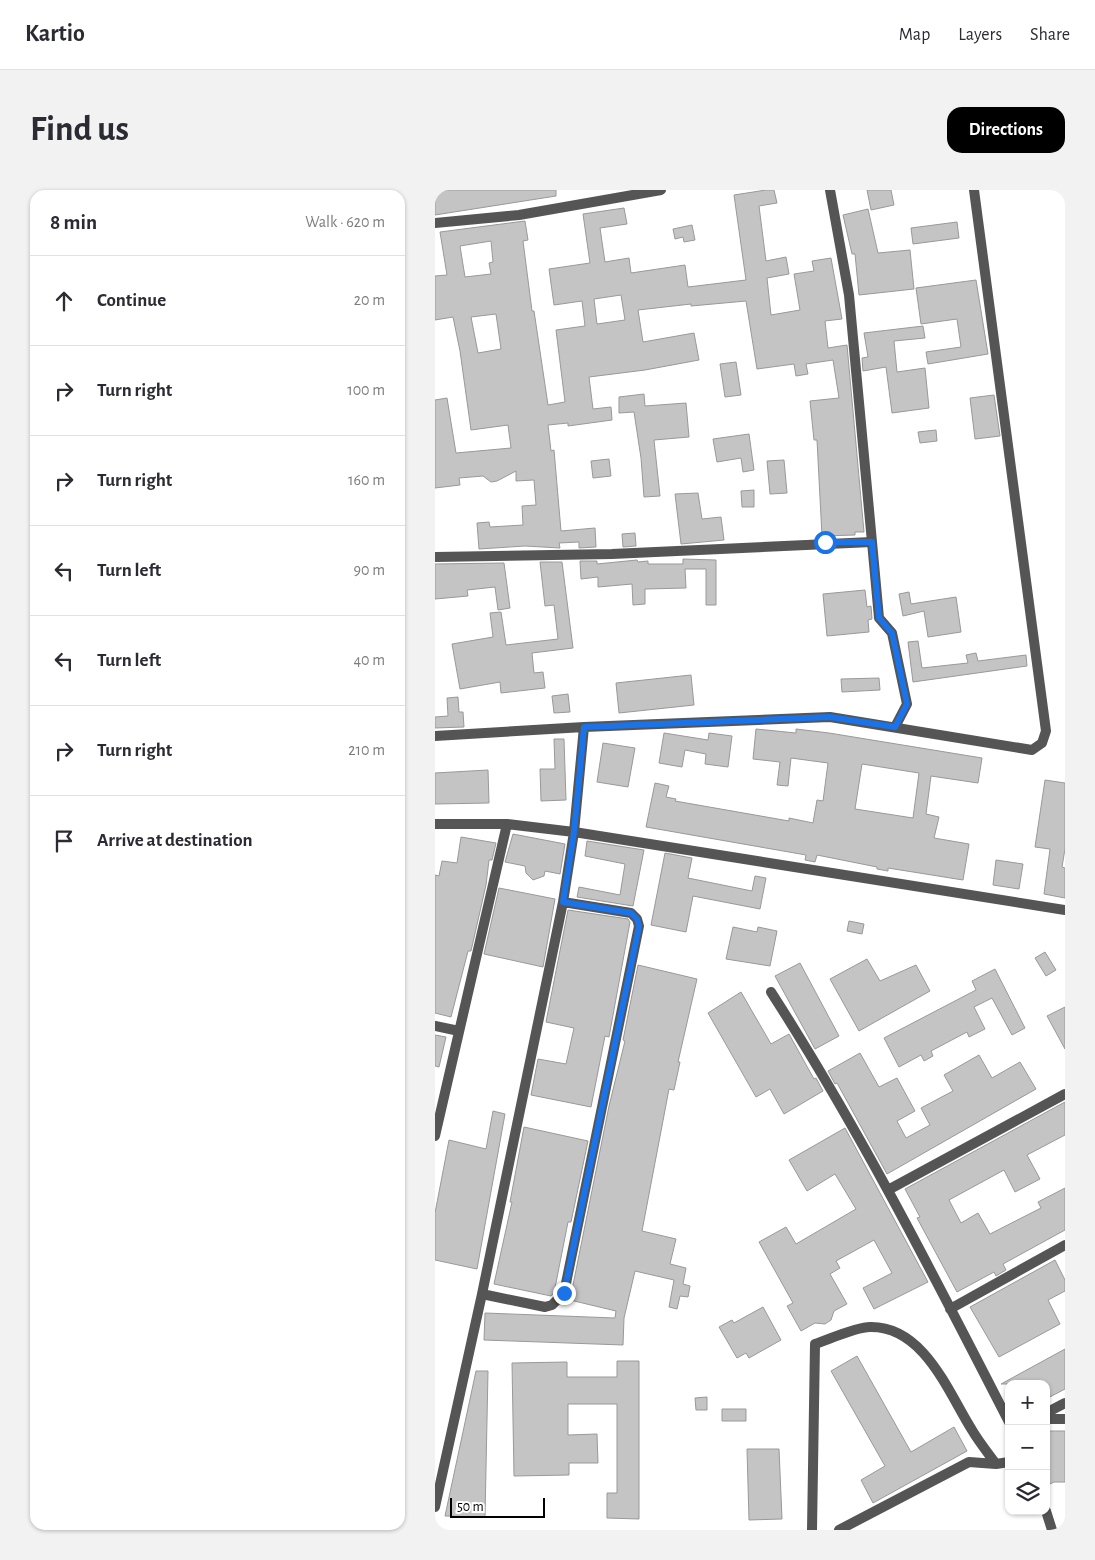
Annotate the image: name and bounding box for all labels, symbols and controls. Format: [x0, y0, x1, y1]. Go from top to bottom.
text: Kartio [25, 22, 85, 46]
text: Map [899, 26, 930, 44]
text: Layers [958, 26, 1002, 44]
text: Share [1030, 26, 1070, 44]
button: Directions [947, 107, 1065, 153]
text: Find us [30, 112, 129, 147]
text: 8 min [50, 212, 97, 233]
text: Walk · 620 m [305, 214, 385, 230]
icon: ahead [50, 287, 78, 315]
text: Continue [97, 291, 166, 310]
text: 20 m [354, 292, 385, 308]
icon: right [50, 377, 78, 405]
text: Turn right [97, 381, 172, 400]
text: 100 m [347, 382, 385, 398]
icon: right [50, 467, 78, 495]
text: Turn right [97, 471, 172, 490]
text: 160 m [348, 472, 385, 488]
route start [814, 531, 837, 554]
icon: left [50, 557, 78, 585]
text: Turn left [97, 561, 161, 580]
text: 90 m [354, 562, 385, 578]
icon: left [50, 647, 78, 675]
text: Turn left [97, 651, 161, 670]
text: 40 m [353, 652, 385, 668]
icon: right [50, 737, 78, 765]
text: Turn right [97, 741, 172, 760]
text: 210 m [348, 742, 385, 758]
icon: arrive [50, 827, 78, 855]
text: Arrive at destination [97, 831, 253, 850]
route end [553, 1282, 576, 1305]
map controls [1005, 1380, 1050, 1515]
button: + [1005, 1380, 1050, 1425]
button: − [1005, 1425, 1050, 1470]
button: layers [1005, 1470, 1050, 1515]
scale bar [450, 1495, 545, 1518]
text: 50 m [457, 1500, 484, 1514]

